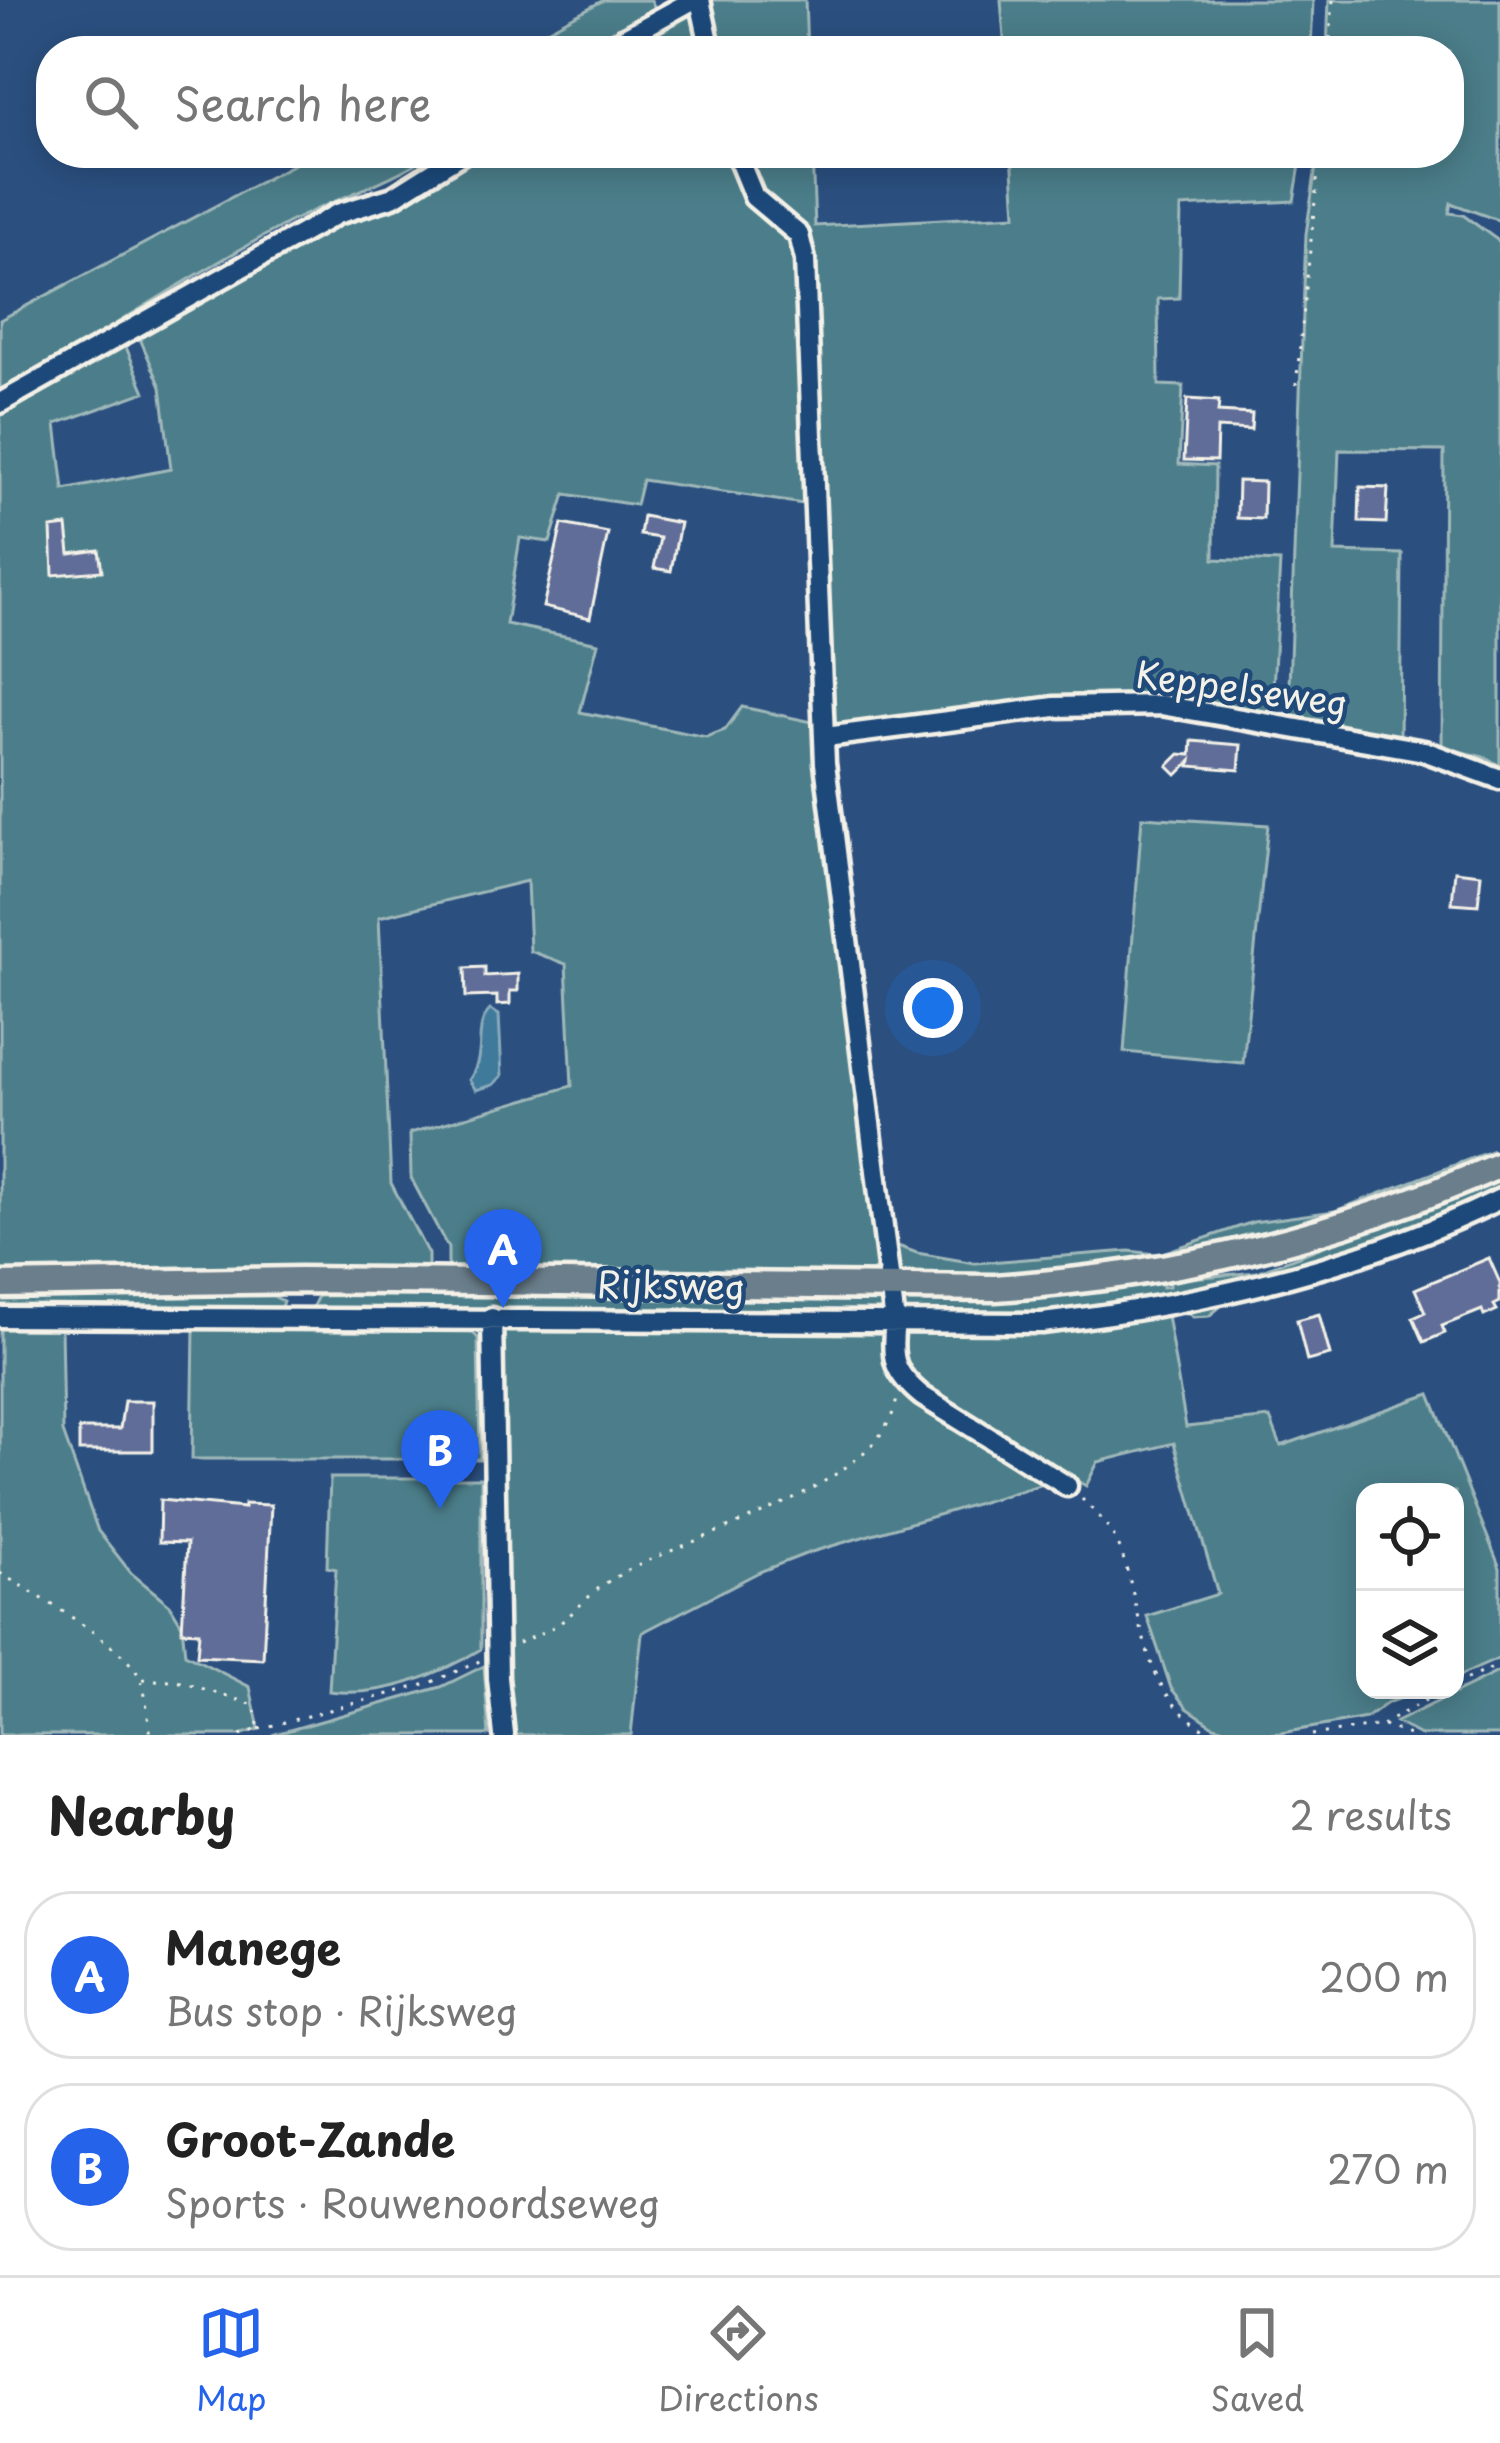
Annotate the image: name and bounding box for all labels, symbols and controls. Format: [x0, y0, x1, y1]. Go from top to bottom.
search box [36, 36, 1464, 168]
text: Search here [174, 68, 431, 136]
icon: search [78, 69, 144, 135]
street label: Keppelseweg [1133, 645, 1351, 729]
your location [903, 978, 963, 1038]
pin: A [464, 1209, 542, 1308]
street label: Rijksweg [596, 1256, 746, 1312]
pin: B [401, 1410, 479, 1509]
map controls [1356, 1483, 1464, 1699]
button: locate [1356, 1483, 1464, 1591]
button: layers [1356, 1591, 1464, 1699]
text: Nearby [48, 1775, 235, 1852]
text: 2 results [1290, 1784, 1452, 1843]
text: Manege [165, 1912, 341, 1980]
text: A [75, 1946, 105, 2005]
text: 200 m [1319, 1946, 1449, 2005]
text: Bus stop · Rijksweg [165, 1980, 518, 2039]
text: Groot-Zande [165, 2104, 455, 2172]
text: B [77, 2138, 103, 2197]
text: 270 m [1327, 2138, 1449, 2197]
text: Sports · Rouwenoordseweg [165, 2172, 660, 2231]
tab: Map [196, 2300, 266, 2422]
tab: Directions [658, 2300, 819, 2422]
tab: Saved [1210, 2300, 1304, 2422]

